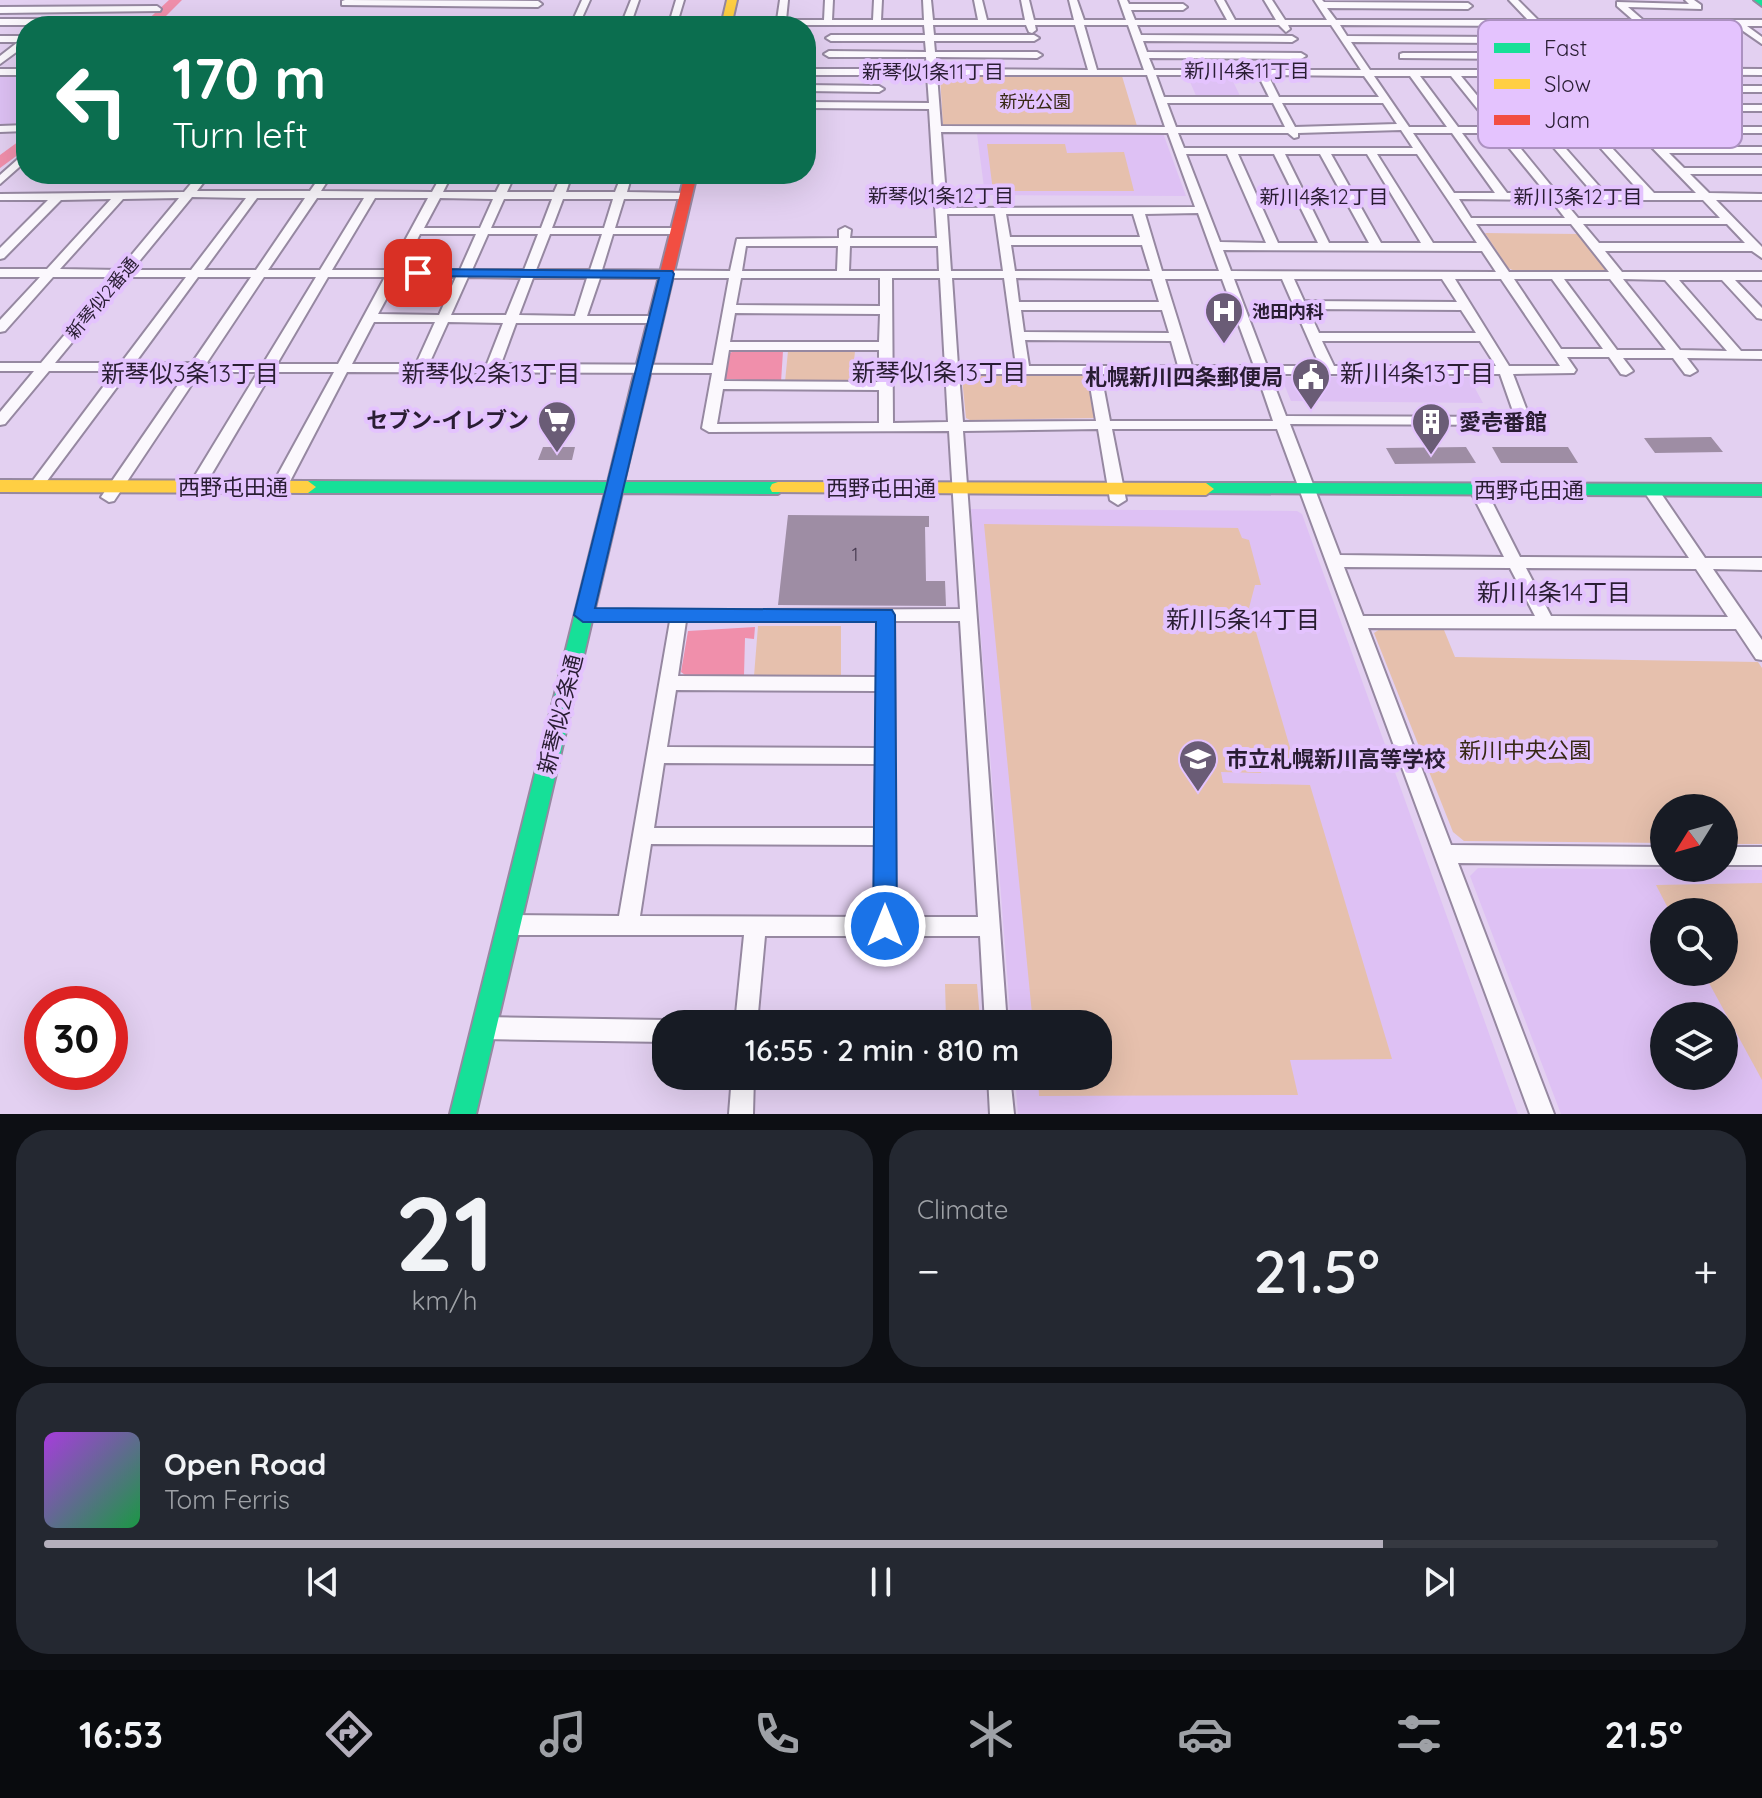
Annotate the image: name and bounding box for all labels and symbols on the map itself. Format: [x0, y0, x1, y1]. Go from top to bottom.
legend [1478, 20, 1742, 148]
text: Fast [1544, 34, 1587, 62]
district label: 新川4条11丁目 [1184, 58, 1310, 83]
district label: 新琴似1条11丁目 [862, 59, 1004, 84]
text: Slow [1544, 70, 1591, 98]
park label: 新光公園 [999, 90, 1071, 113]
text: Jam [1544, 106, 1590, 134]
district label: 新琴似1条12丁目 [868, 183, 1014, 208]
district label: 新川4条12丁目 [1259, 184, 1389, 209]
district label: 新川3条12丁目 [1514, 184, 1642, 209]
pin [384, 239, 452, 307]
street label: 新琴似2番通 [61, 252, 143, 344]
hospital icon: 池田内科 [1203, 290, 1245, 345]
place label: 池田内科 [1252, 300, 1324, 323]
public building icon: 札幌新川四条郵便局 [1290, 356, 1332, 411]
district label: 新琴似1条13丁目 [852, 357, 1026, 387]
district label: 新琴似3条13丁目 [101, 358, 279, 388]
district label: 新琴似2条13丁目 [402, 358, 580, 388]
district label: 新川4条13丁目 [1340, 358, 1494, 388]
place label: 札幌新川四条郵便局 [1085, 363, 1283, 391]
supermarket icon: セブン-イレブン [536, 399, 578, 454]
building icon: 愛壱番館 [1410, 401, 1452, 456]
place label: セブン-イレブン [366, 406, 529, 434]
place label: 愛壱番館 [1459, 408, 1547, 436]
street label: 西野屯田通 [178, 473, 288, 501]
street label: 西野屯田通 [826, 474, 936, 502]
street label: 西野屯田通 [1474, 476, 1584, 504]
house number: 1 [852, 543, 858, 566]
district label: 新川4条14丁目 [1477, 577, 1631, 607]
district label: 新川5条14丁目 [1166, 604, 1320, 634]
street label: 新琴似2条通 [532, 651, 588, 777]
park label: 新川中央公園 [1459, 736, 1591, 764]
school or university icon: 市立札幌新川高等学校 [1177, 738, 1219, 793]
place label: 市立札幌新川高等学校 [1226, 745, 1446, 773]
north arrow [1650, 794, 1738, 882]
position arrow [843, 884, 927, 968]
speed limit sign: 30 [24, 986, 128, 1090]

